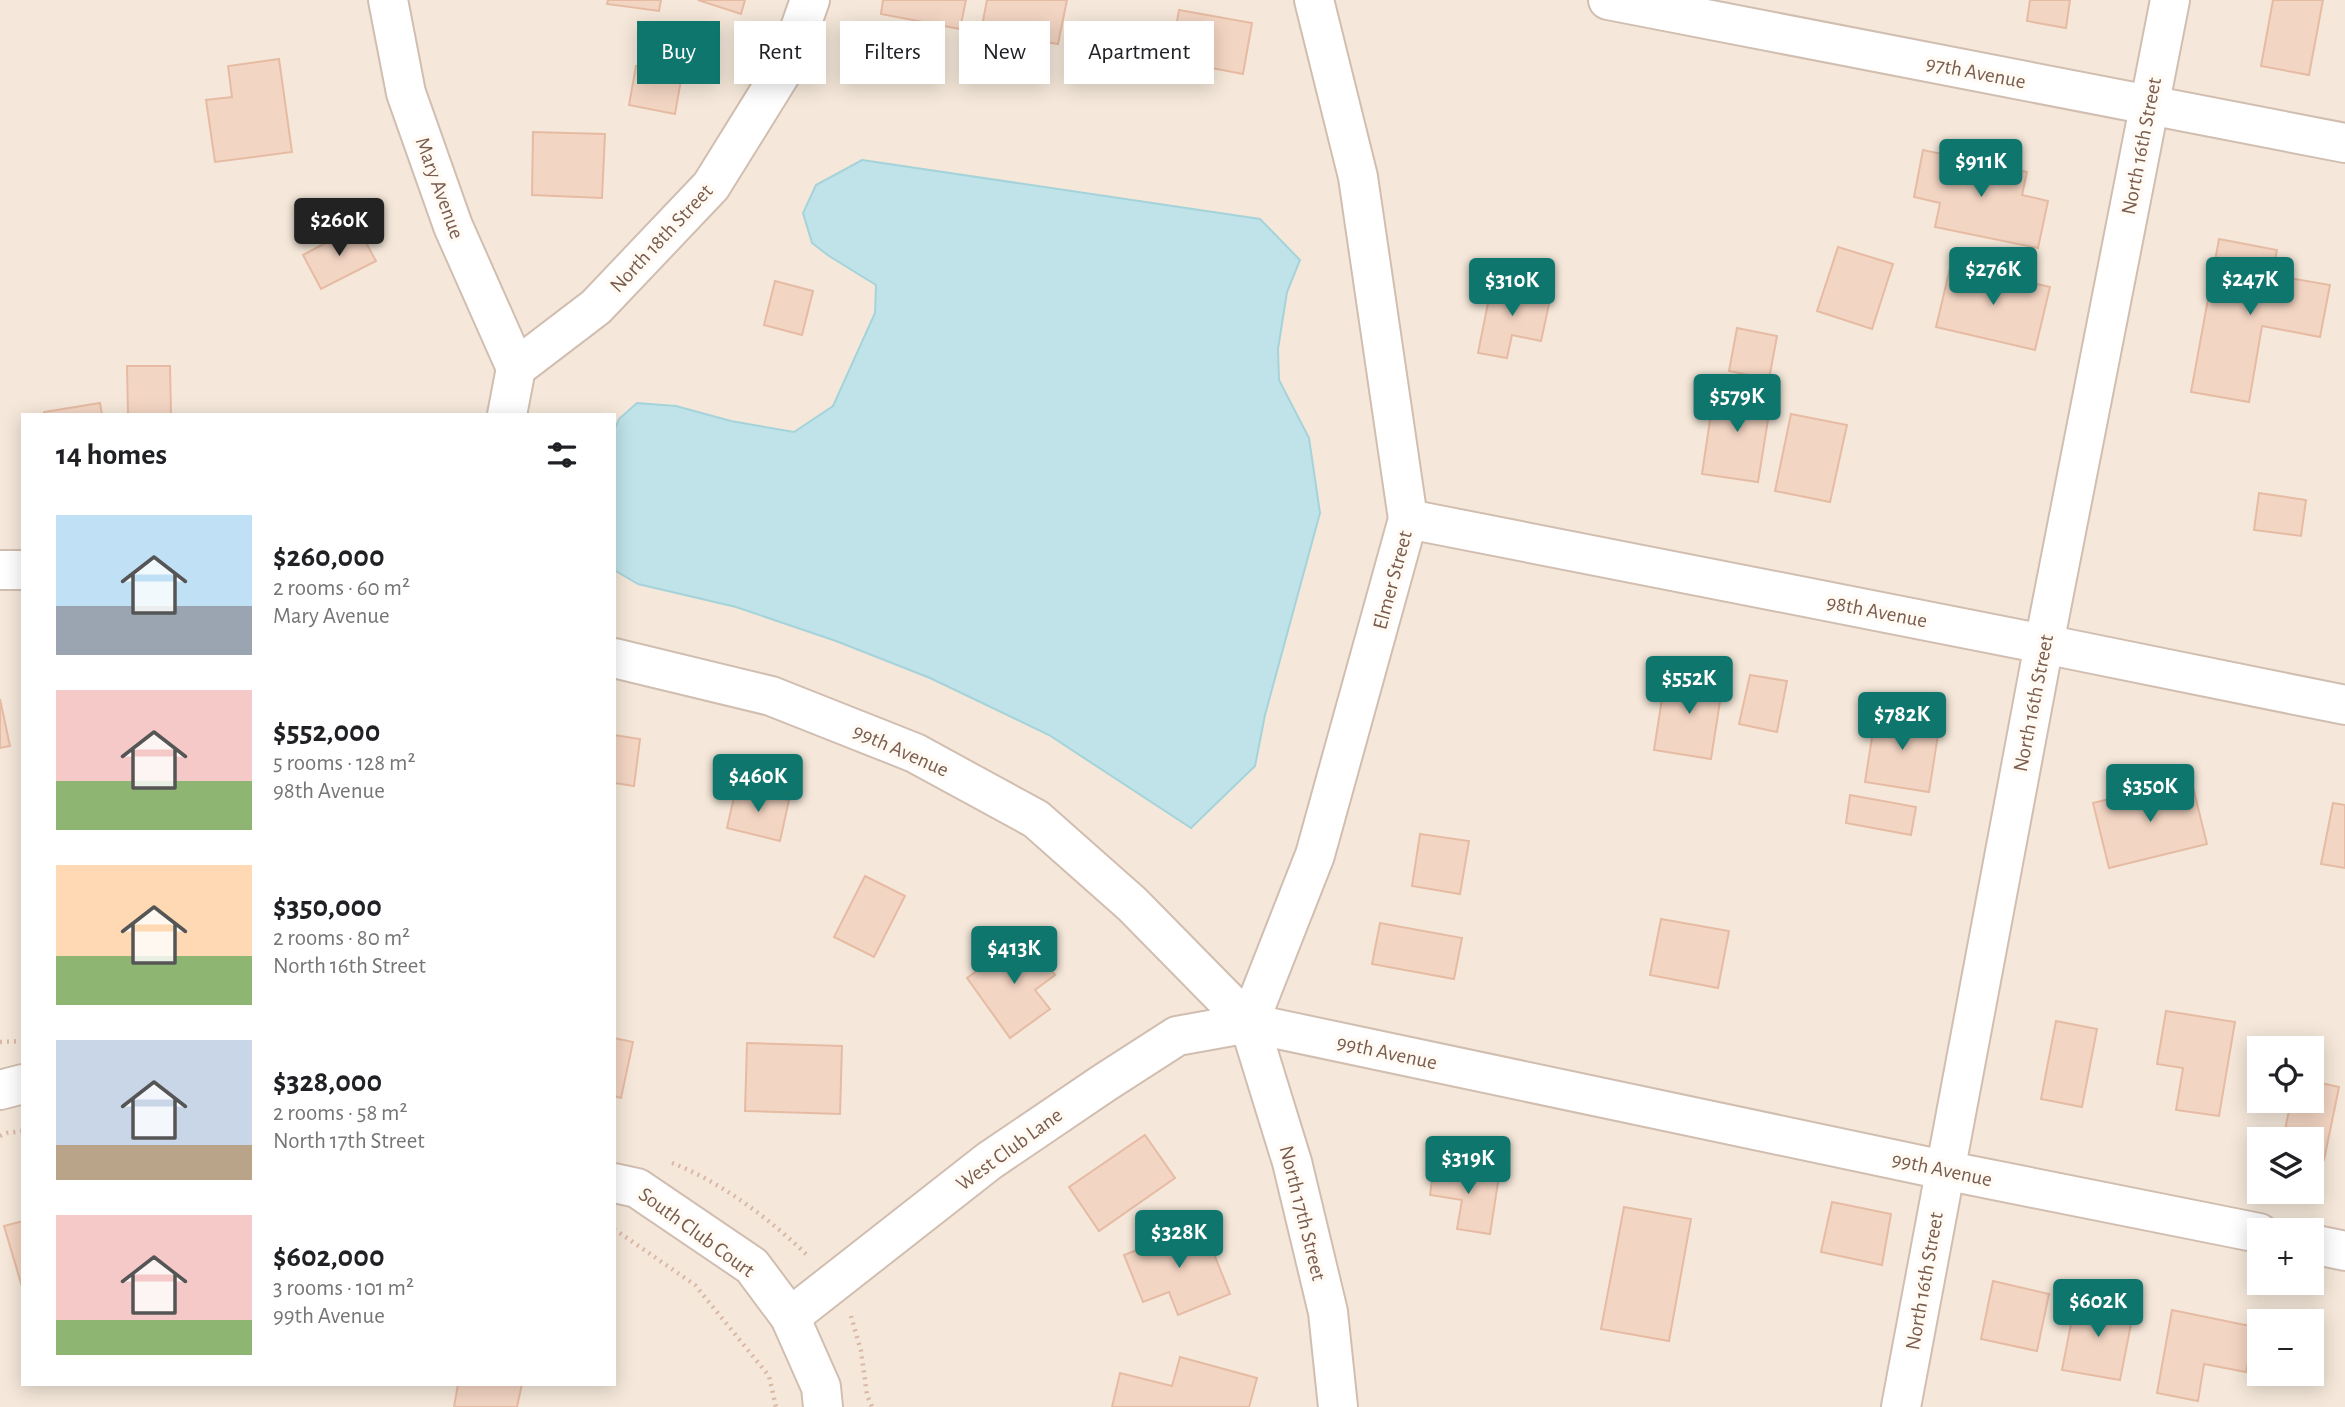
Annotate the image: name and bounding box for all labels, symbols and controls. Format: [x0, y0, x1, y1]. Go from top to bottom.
chip: Buy [637, 21, 720, 84]
chip: Rent [734, 21, 826, 84]
chip: Filters [840, 21, 945, 84]
chip: New [959, 21, 1050, 84]
chip: Apartment [1064, 21, 1214, 84]
street label: 97th Avenue [1924, 53, 2027, 92]
street label: North 16th Street [2118, 75, 2165, 217]
street label: Mary Avenue [411, 135, 468, 242]
pin: $911K [1932, 140, 2030, 199]
text: $911K [1955, 150, 2007, 173]
street label: North 18th Street [606, 180, 717, 297]
pin: $260K [290, 198, 388, 258]
text: $260K [310, 209, 368, 232]
pin: $276K [1944, 247, 2042, 307]
pin: $310K [1463, 258, 1561, 318]
text: $276K [1965, 258, 2021, 281]
pin: $247K [2201, 258, 2299, 317]
text: $247K [2222, 268, 2278, 291]
text: $310K [1485, 269, 1539, 292]
pin: $579K [1688, 374, 1786, 434]
text: $579K [1710, 385, 1764, 408]
icon: filters [543, 436, 581, 474]
text: 14 homes [56, 440, 167, 470]
street label: Elmer Street [1369, 528, 1416, 632]
text: $260,000 [273, 542, 385, 572]
icon: home [112, 543, 196, 627]
text: 2 rooms · 60 m² [273, 577, 410, 600]
street label: 98th Avenue [1825, 591, 1929, 632]
text: Mary Avenue [273, 605, 390, 628]
street label: North 16th Street [2010, 632, 2057, 774]
pin: $552K [1640, 656, 1738, 716]
text: $552K [1662, 667, 1716, 690]
pin: $782K [1853, 692, 1951, 752]
text: $782K [1874, 703, 1930, 726]
text: $552,000 [273, 717, 380, 747]
icon: home [112, 718, 196, 802]
street label: 99th Avenue [850, 720, 952, 781]
text: 5 rooms · 128 m² [273, 752, 415, 775]
pin: $460K [709, 754, 807, 814]
pin: $350K [2101, 764, 2199, 824]
text: $460K [729, 765, 787, 788]
text: $350K [2122, 775, 2178, 798]
text: 98th Avenue [273, 780, 385, 803]
text: $350,000 [273, 892, 382, 922]
icon: home [112, 893, 196, 977]
pin: $413K [965, 926, 1063, 986]
text: 2 rooms · 80 m² [273, 927, 410, 950]
text: $413K [987, 937, 1041, 960]
text: North 16th Street [273, 955, 426, 978]
street label: 99th Avenue [1335, 1032, 1439, 1073]
map controls [2247, 1036, 2324, 1386]
button: locate [2247, 1036, 2324, 1113]
text: $328,000 [273, 1067, 382, 1097]
icon: home [112, 1068, 196, 1152]
text: 2 rooms · 58 m² [273, 1102, 408, 1125]
street label: West Club Lane [952, 1104, 1066, 1195]
button: layers [2247, 1127, 2324, 1204]
text: North 17th Street [273, 1130, 425, 1153]
pin: $319K [1419, 1136, 1517, 1196]
street label: North 17th Street [1276, 1143, 1330, 1283]
text: $319K [1441, 1147, 1495, 1170]
street label: 99th Avenue [1890, 1149, 1994, 1190]
street label: South Club Court [635, 1184, 759, 1281]
pin: $328K [1130, 1210, 1228, 1270]
street label: North 16th Street [1902, 1210, 1947, 1352]
button: + [2247, 1218, 2324, 1295]
text: $328K [1151, 1221, 1207, 1244]
text: $602,000 [273, 1242, 385, 1272]
icon: home [112, 1243, 196, 1327]
text: 3 rooms · 101 m² [273, 1277, 414, 1300]
pin: $602K [2049, 1280, 2147, 1339]
text: $602K [2069, 1290, 2127, 1313]
text: 99th Avenue [273, 1305, 385, 1328]
button: − [2247, 1309, 2324, 1386]

